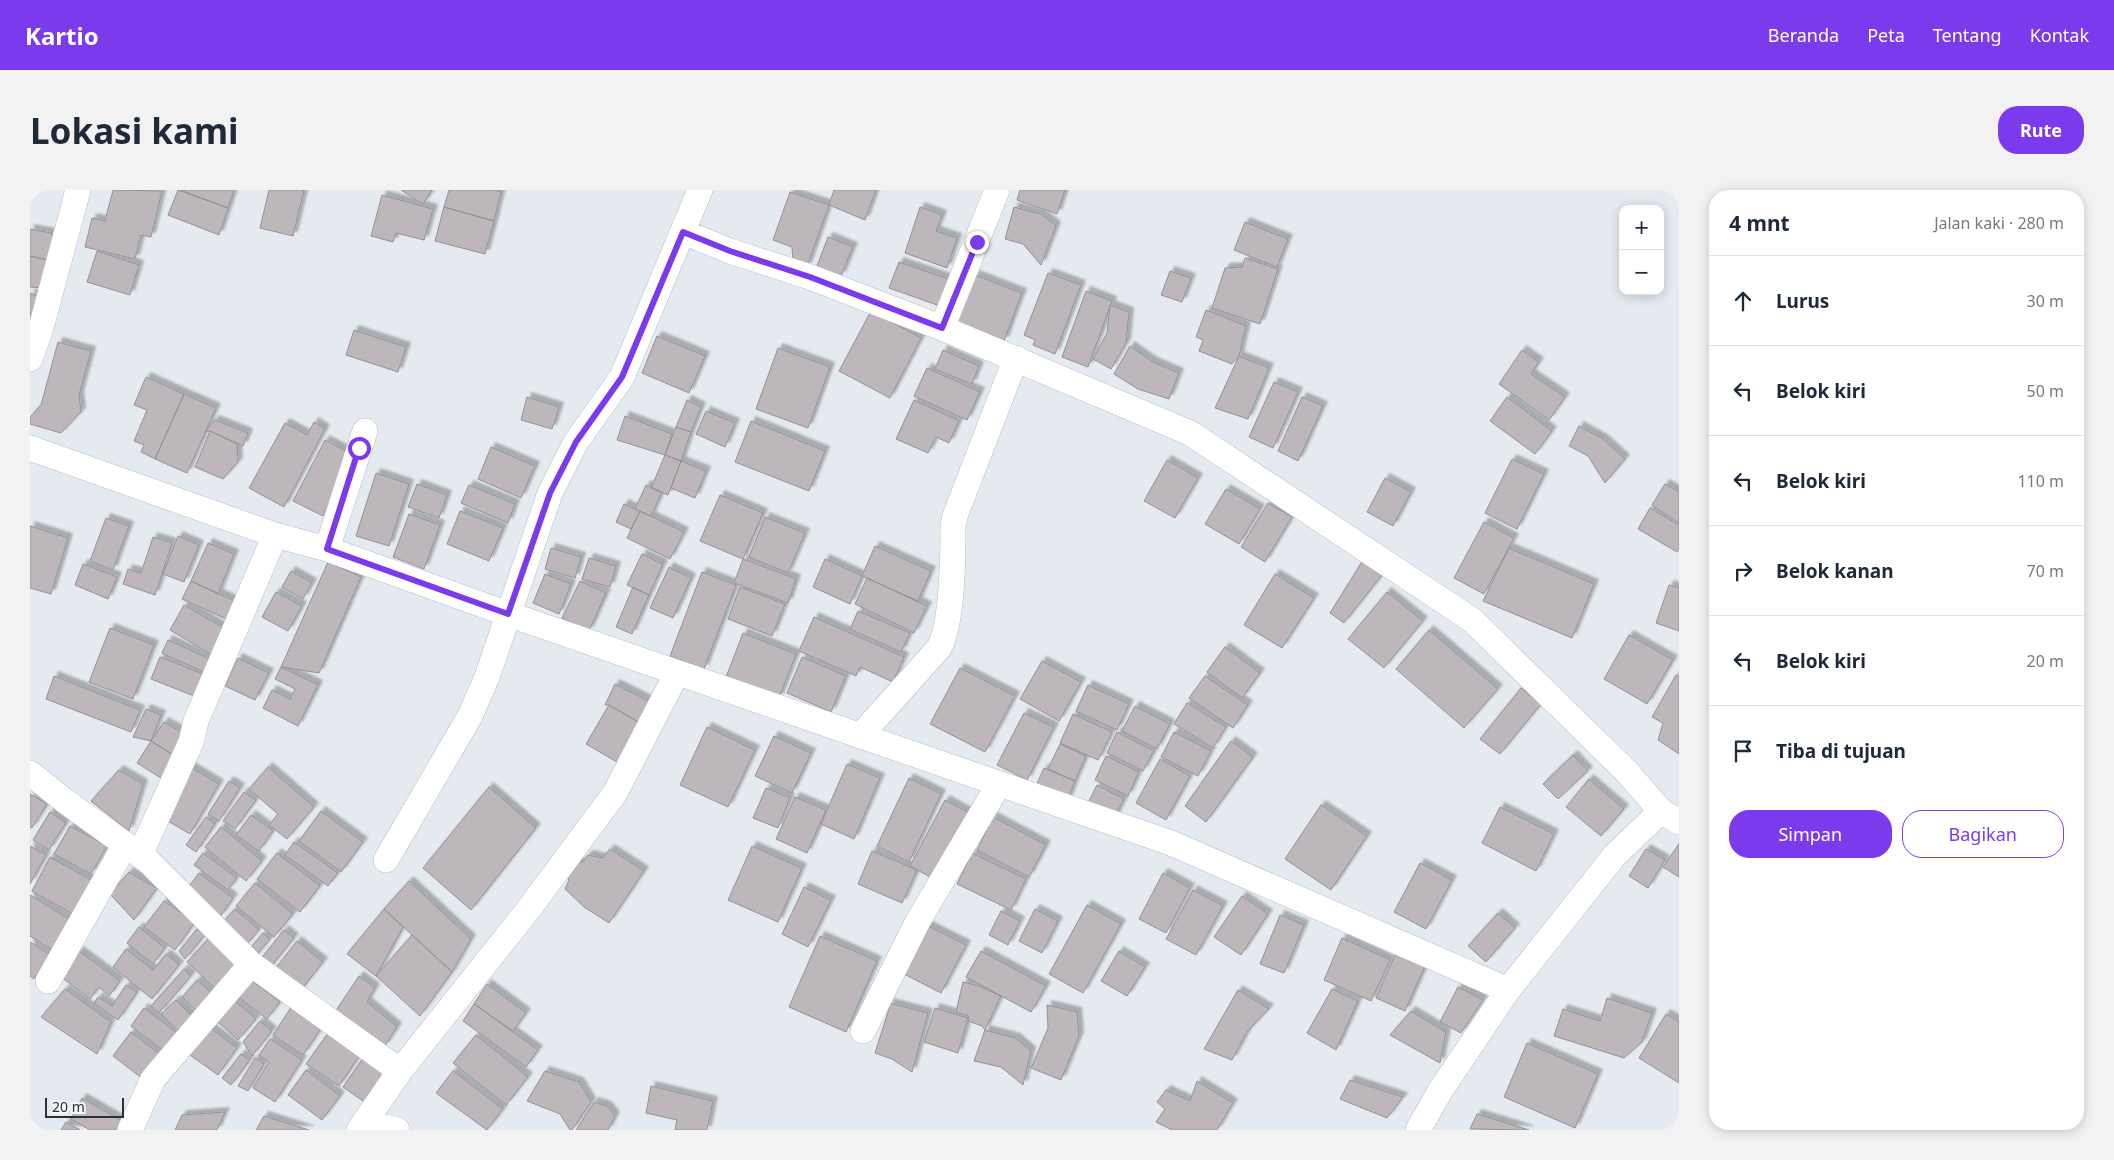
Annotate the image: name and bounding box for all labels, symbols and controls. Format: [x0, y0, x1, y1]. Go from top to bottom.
text: Kartio [25, 19, 99, 52]
text: Beranda [1768, 23, 1839, 47]
text: Peta [1867, 23, 1905, 47]
text: Tentang [1933, 23, 2002, 47]
text: Kontak [2030, 23, 2089, 47]
button: Rute [1998, 106, 2084, 154]
text: Lokasi kami [30, 107, 239, 154]
map controls [1619, 205, 1664, 295]
button: + [1619, 205, 1664, 250]
text: 4 mnt [1729, 209, 1790, 237]
text: Jalan kaki · 280 m [1934, 212, 2064, 234]
route end [966, 231, 989, 254]
button: − [1619, 250, 1664, 295]
icon: ahead [1729, 287, 1757, 315]
text: Lurus [1776, 288, 1829, 314]
text: 30 m [2027, 290, 2064, 312]
icon: left [1729, 377, 1757, 405]
text: Belok kiri [1776, 378, 1866, 404]
text: 50 m [2027, 380, 2064, 402]
route start [348, 437, 371, 460]
icon: left [1729, 467, 1757, 495]
text: Belok kiri [1776, 468, 1866, 494]
text: 110 m [2017, 470, 2064, 492]
icon: right [1729, 557, 1757, 585]
text: Belok kanan [1776, 558, 1893, 584]
text: 70 m [2027, 560, 2064, 582]
icon: left [1729, 647, 1757, 675]
text: Belok kiri [1776, 648, 1866, 674]
text: 20 m [2027, 650, 2064, 672]
icon: arrive [1729, 737, 1757, 765]
text: Tiba di tujuan [1776, 738, 1906, 764]
button: Simpan [1729, 810, 1892, 858]
button: Bagikan [1902, 810, 2064, 858]
scale bar [45, 1095, 124, 1118]
text: 20 m [52, 1097, 85, 1116]

